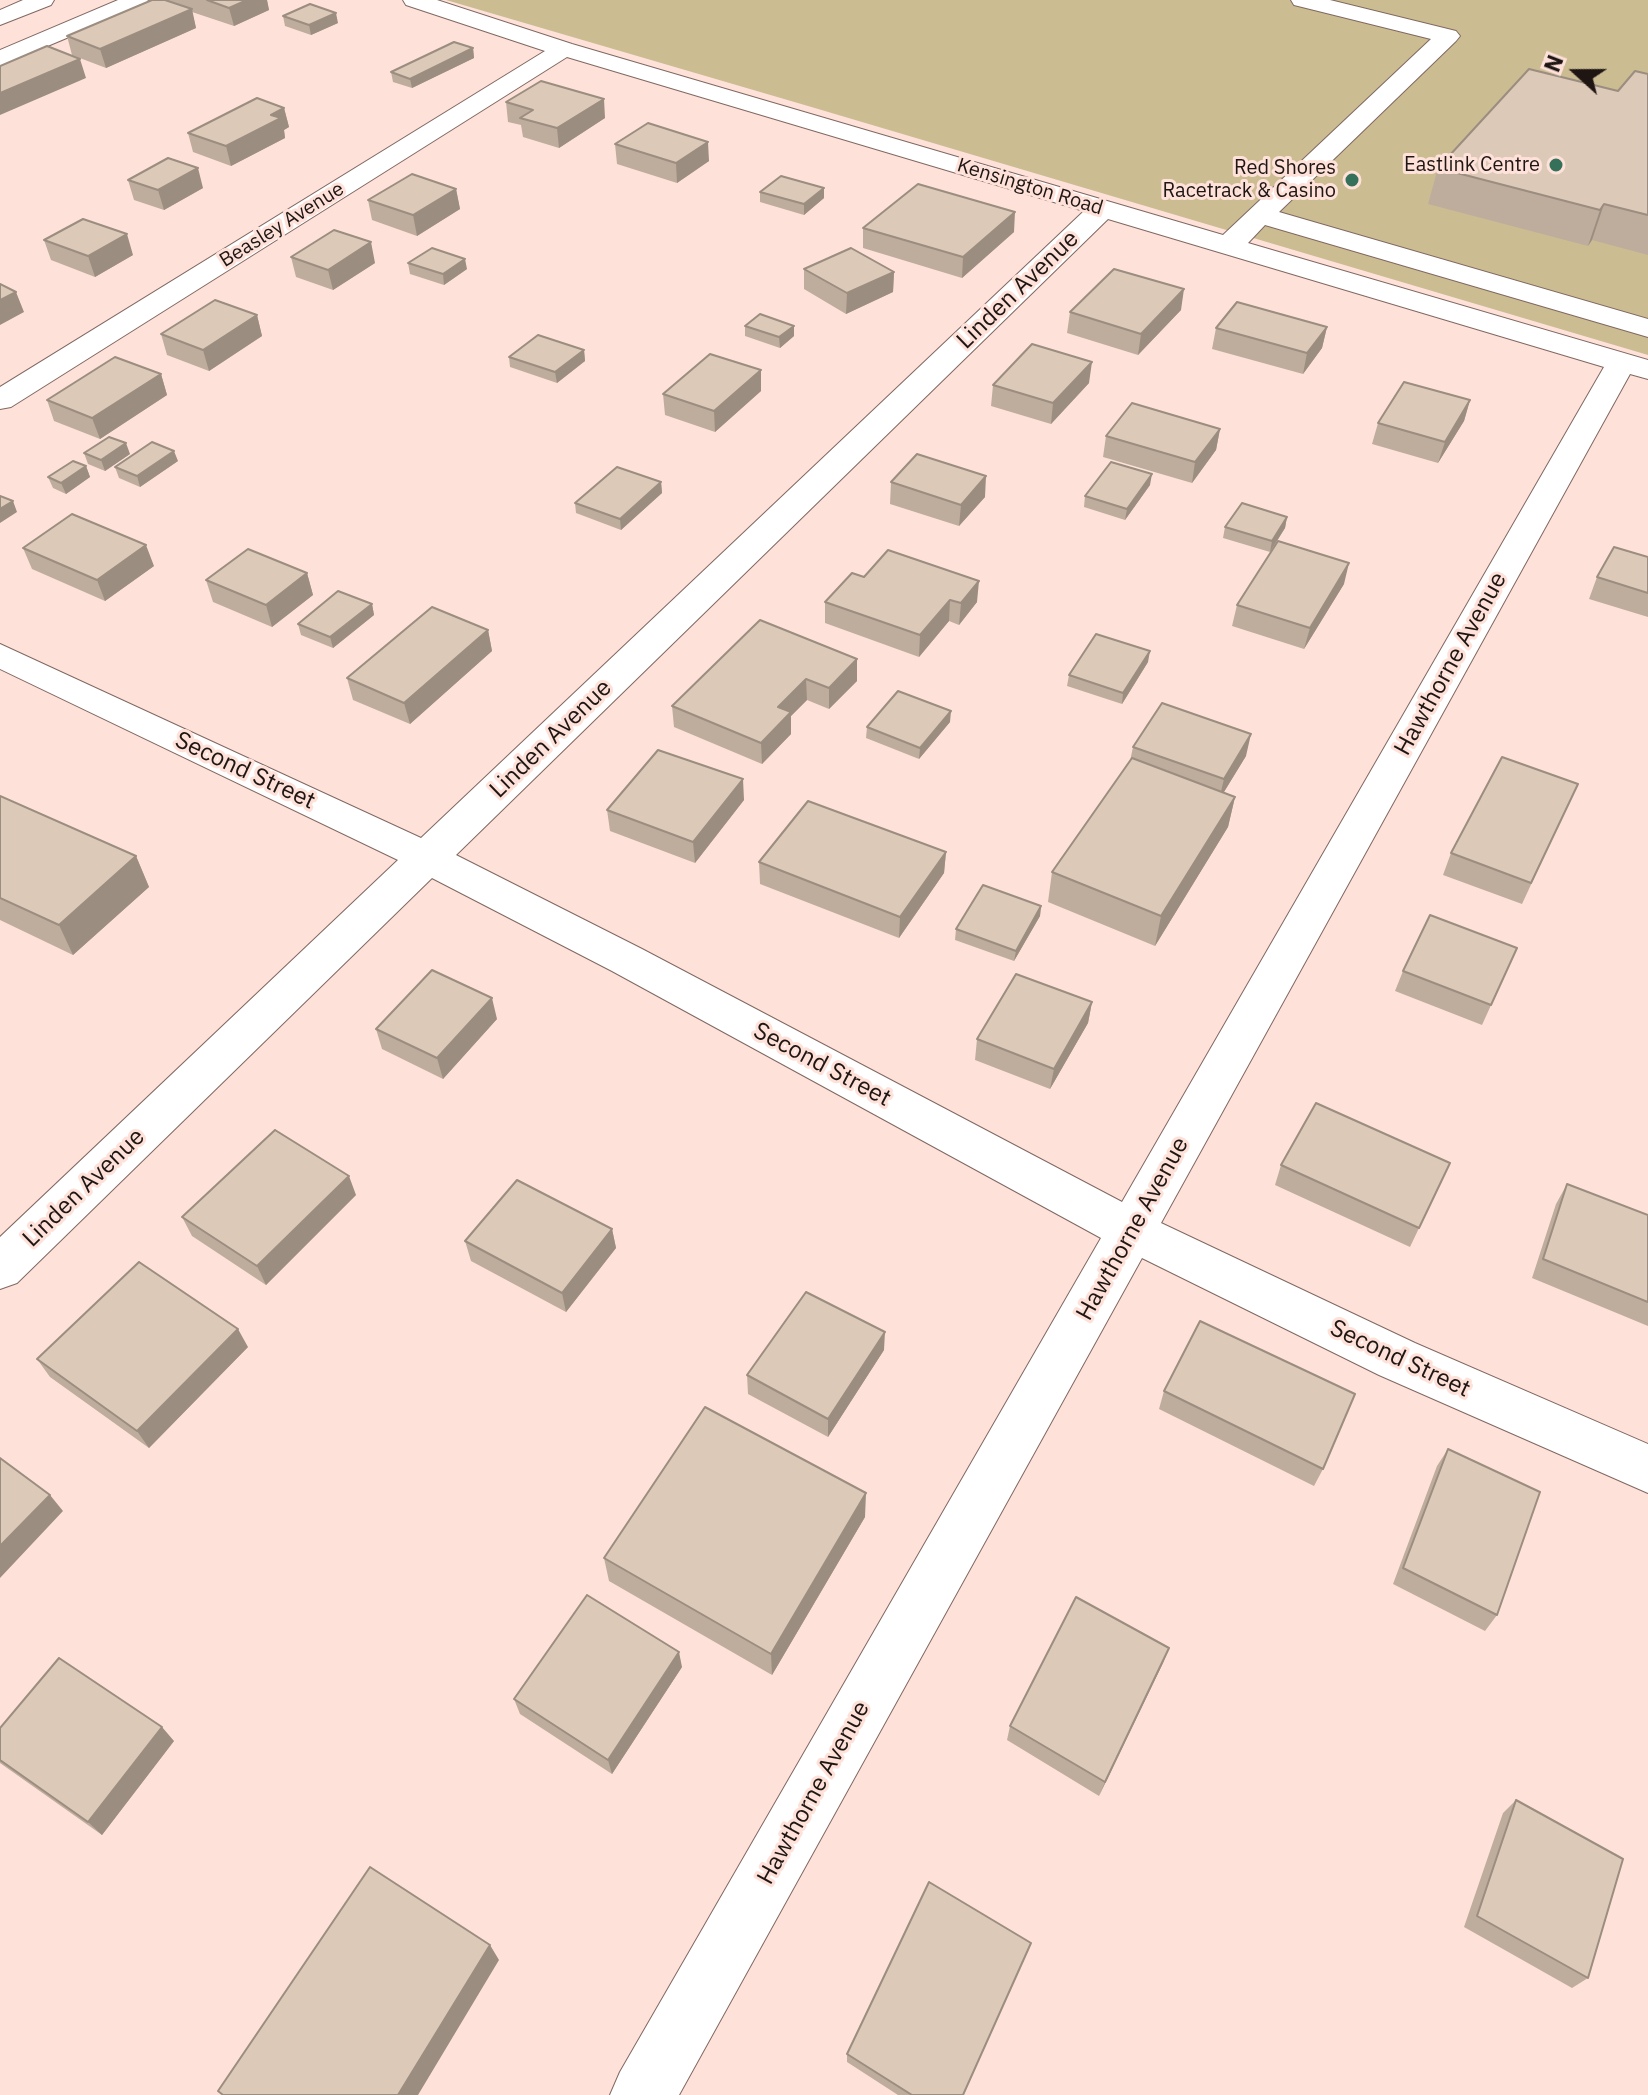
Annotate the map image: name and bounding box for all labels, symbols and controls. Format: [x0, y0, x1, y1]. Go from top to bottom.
north arrow [1536, 32, 1616, 112]
text: N [1537, 51, 1570, 76]
street label: Kensington Road [954, 153, 1106, 221]
place label: Eastlink Centre [1404, 153, 1540, 177]
place label: Red Shores Racetrack & Casino [1163, 156, 1336, 203]
marker: Eastlink Centre [1547, 156, 1565, 174]
marker: Red Shores Racetrack & Casino [1343, 171, 1361, 189]
street label: Beasley Avenue [215, 177, 349, 273]
street label: Linden Avenue [951, 225, 1085, 355]
street label: Hawthorne Avenue [1389, 567, 1513, 761]
street label: Linden Avenue [484, 674, 618, 804]
street label: Second Street [170, 726, 320, 816]
street label: Second Street [748, 1017, 896, 1113]
street label: Linden Avenue [17, 1123, 151, 1253]
street label: Hawthorne Avenue [1071, 1132, 1195, 1326]
street label: Second Street [1325, 1314, 1475, 1404]
street label: Hawthorne Avenue [752, 1696, 876, 1890]

